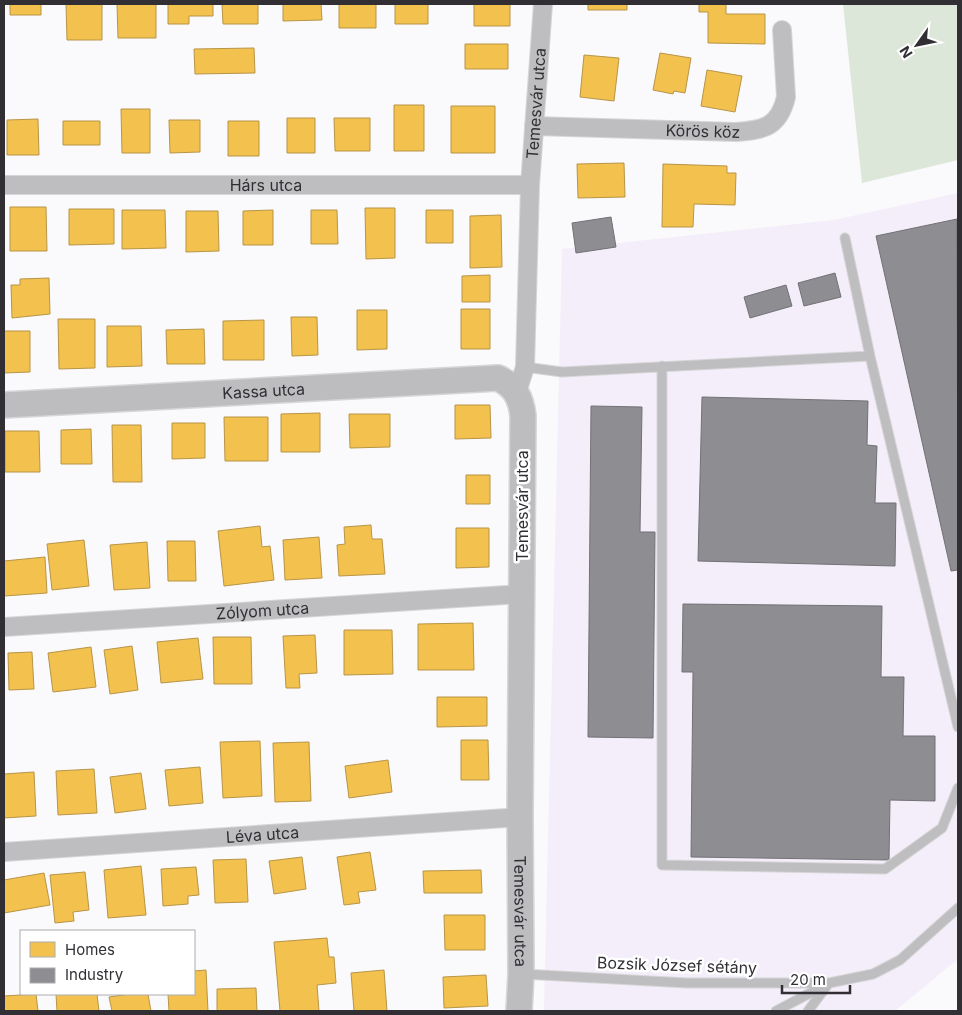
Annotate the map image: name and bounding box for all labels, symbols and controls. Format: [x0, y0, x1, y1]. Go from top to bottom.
north arrow [892, 20, 942, 70]
text: N [896, 43, 916, 61]
street label: Temesvár utca [522, 47, 550, 160]
street label: Körös köz [665, 120, 741, 142]
street label: Hárs utca [230, 175, 302, 195]
street label: Kassa utca [222, 379, 306, 403]
street label: Temesvár utca [512, 450, 532, 562]
street label: Zólyom utca [215, 598, 310, 623]
street label: Léva utca [225, 822, 300, 847]
street label: Temesvár utca [510, 856, 531, 967]
legend [20, 930, 195, 995]
text: Homes [65, 940, 115, 959]
street label: Bozsik József sétány [597, 952, 757, 978]
scale bar [782, 962, 850, 994]
text: Industry [65, 965, 124, 984]
text: 20 m [790, 970, 826, 989]

